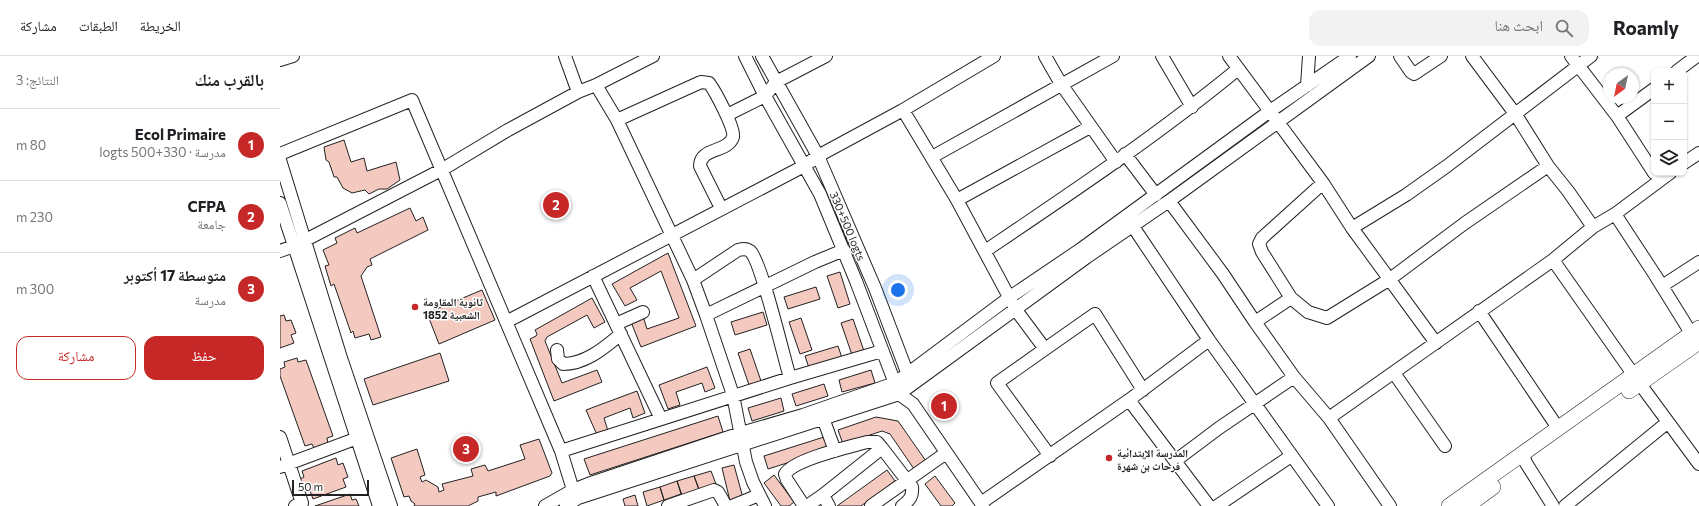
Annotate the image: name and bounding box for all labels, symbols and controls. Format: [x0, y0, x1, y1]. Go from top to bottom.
search box [1309, 10, 1589, 46]
text: ابحث هنا [1494, 16, 1543, 34]
text: Roamly [1613, 16, 1679, 39]
text: مشاركة [20, 17, 57, 34]
text: الطبقات [79, 17, 118, 34]
text: الخريطة [140, 17, 181, 34]
icon: search [1553, 17, 1575, 39]
north arrow [1603, 68, 1639, 104]
map controls [1651, 68, 1687, 176]
button: + [1651, 68, 1687, 104]
text: بالقرب منك [194, 69, 264, 90]
text: النتائج: 3 [16, 72, 59, 88]
button: − [1651, 104, 1687, 140]
text: Ecol Primaire [135, 125, 226, 143]
text: 80 m [16, 137, 46, 153]
text: 1 [248, 137, 254, 153]
button: layers [1651, 140, 1687, 176]
text: مدرسة · 330+500 logts [99, 144, 226, 160]
street label: 330+500 logts [828, 189, 868, 263]
pin: 2 [543, 190, 569, 220]
text: CFPA [187, 197, 226, 215]
text: 230 m [16, 209, 53, 225]
text: 2 [247, 209, 255, 225]
text: جامعة [197, 216, 226, 232]
text: متوسطة 17 أكتوبر [124, 266, 226, 284]
your location [888, 280, 908, 300]
text: 300 m [16, 281, 54, 297]
text: 3 [247, 281, 255, 297]
text: مدرسة [194, 292, 226, 308]
place label: ثانوية المقاومة الشعبية 1852 [423, 295, 483, 322]
marker: ثانوية المقاومة الشعبية 1852 [410, 302, 420, 312]
button: مشاركة [16, 336, 136, 380]
button: حفظ [144, 336, 264, 380]
pin: 1 [931, 391, 957, 421]
pin: 3 [453, 434, 479, 464]
place label: المدرسة الإبتدائية فرحات بن شهرة [1117, 446, 1188, 474]
marker: المدرسة الإبتدائية فرحات بن شهرة [1104, 453, 1114, 463]
scale bar [292, 478, 369, 497]
text: 50 m [298, 480, 323, 493]

